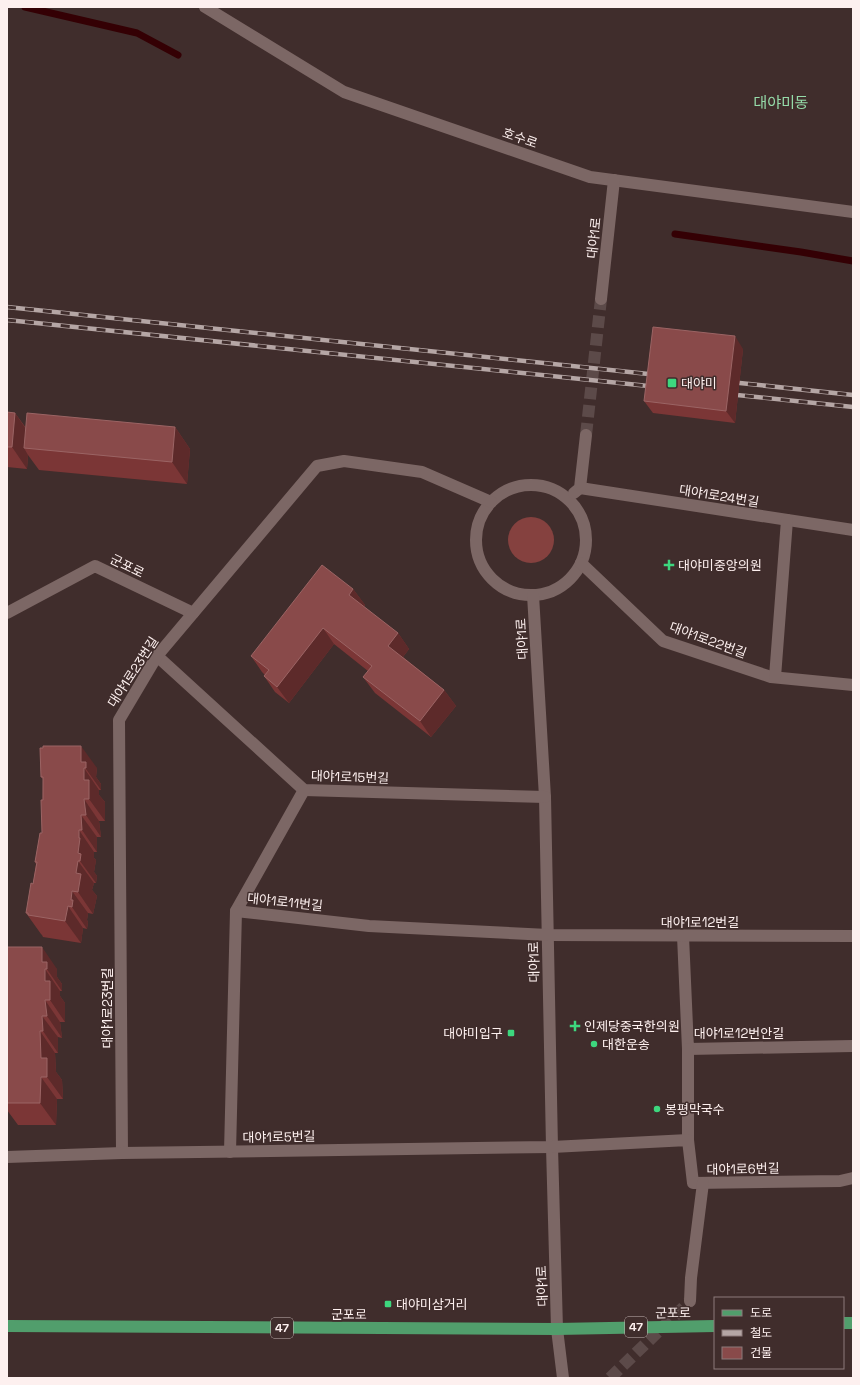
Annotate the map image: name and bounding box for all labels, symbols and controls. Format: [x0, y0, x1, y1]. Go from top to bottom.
district label: 대야미동 [753, 93, 809, 112]
street label: 호수로 [500, 124, 540, 152]
street label: 대야1로 [583, 217, 605, 259]
place label: 대야미 [681, 375, 717, 392]
marker: 대야미 [666, 377, 678, 389]
street label: 대야1로24번길 [678, 481, 760, 511]
street label: 군포로 [107, 550, 147, 582]
place label: 대야미중앙의원 [678, 557, 762, 574]
marker: 대야미중앙의원 [663, 559, 675, 571]
street label: 대야1로 [512, 618, 532, 660]
street label: 대야1로22번길 [667, 618, 749, 662]
street label: 대야1로23번길 [104, 633, 162, 711]
street label: 대야1로15번길 [310, 767, 390, 787]
street label: 대야1로11번길 [246, 890, 324, 914]
street label: 대야1로12번길 [661, 914, 739, 931]
street label: 대야1로 [525, 941, 543, 983]
street label: 대야1로23번길 [99, 968, 116, 1048]
place label: 인제당중국한의원 [584, 1018, 680, 1035]
marker: 인제당중국한의원 [569, 1020, 581, 1032]
place label: 대야미입구 [443, 1025, 503, 1042]
street label: 대야1로12번안길 [694, 1025, 784, 1042]
marker: 대야미입구 [506, 1028, 516, 1038]
place label: 대한운송 [602, 1036, 650, 1053]
marker: 대한운송 [589, 1039, 599, 1049]
place label: 봉평막국수 [665, 1101, 725, 1118]
marker: 봉평막국수 [652, 1104, 662, 1114]
street label: 대야1로5번길 [242, 1128, 316, 1146]
street label: 대야1로6번길 [706, 1160, 780, 1178]
street label: 대야1로 [533, 1265, 551, 1307]
place label: 대야미삼거리 [396, 1296, 468, 1313]
legend [714, 1297, 844, 1369]
marker: 대야미삼거리 [383, 1299, 393, 1309]
street label: 군포로 [655, 1304, 691, 1322]
text: 도로 [750, 1305, 772, 1321]
street label: 군포로 [331, 1306, 367, 1323]
road number: 47 [625, 1317, 647, 1337]
road number: 47 [271, 1318, 293, 1338]
text: 철도 [750, 1325, 772, 1341]
text: 건물 [750, 1345, 772, 1361]

